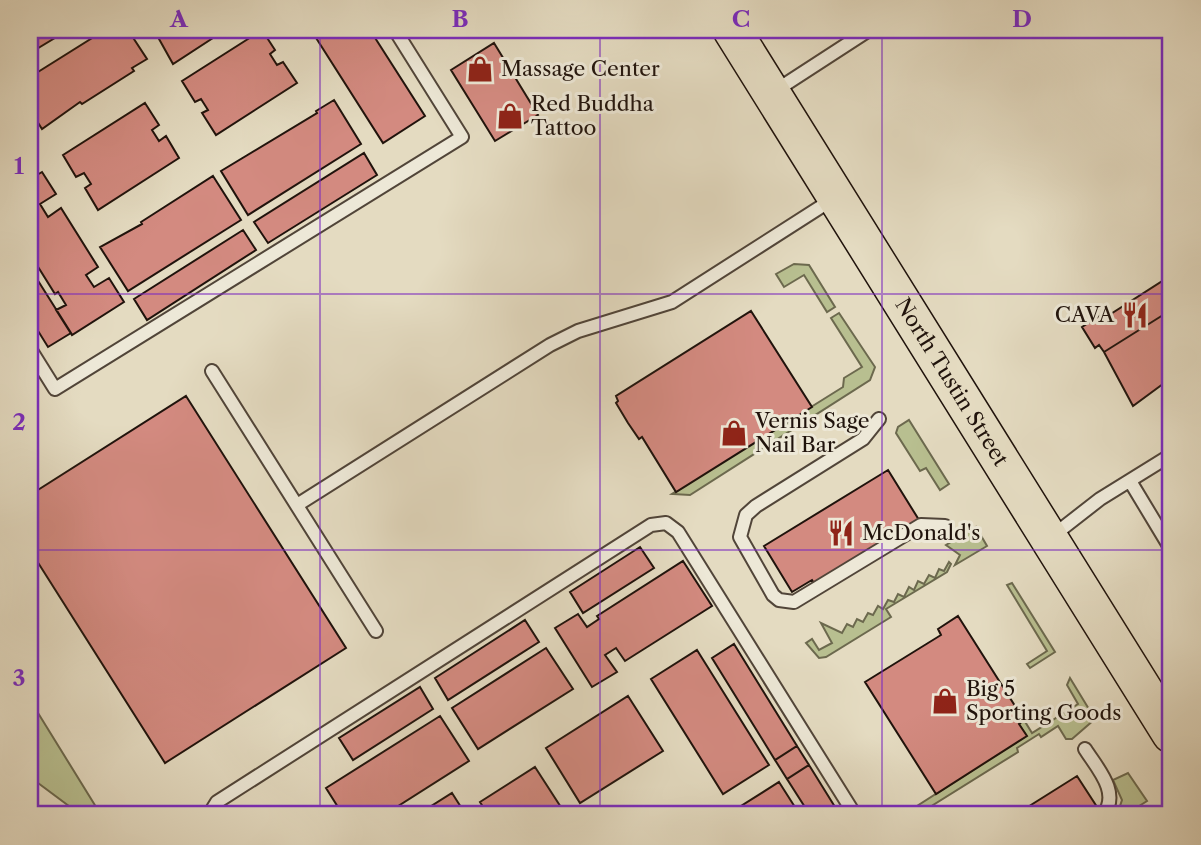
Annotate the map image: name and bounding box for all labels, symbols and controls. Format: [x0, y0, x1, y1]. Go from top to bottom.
text: A [169, 5, 189, 33]
text: B [451, 5, 469, 33]
text: C [732, 5, 750, 33]
text: D [1012, 5, 1032, 33]
shop icon: Massage Center [465, 54, 495, 84]
place label: Massage Center [501, 56, 660, 81]
place label: Red Buddha Tattoo [531, 91, 655, 140]
shop icon: Red Buddha Tattoo [495, 101, 525, 131]
text: 1 [14, 152, 25, 180]
street label: North Tustin Street [890, 293, 1014, 471]
restaurant icon: CAVA [1120, 300, 1150, 330]
place label: CAVA [1055, 302, 1114, 327]
text: 2 [12, 408, 26, 436]
place label: Vernis Sage Nail Bar [754, 408, 869, 457]
shop icon: Vernis Sage Nail Bar [719, 418, 749, 448]
restaurant icon: McDonald's [826, 518, 856, 548]
place label: McDonald's [862, 520, 980, 545]
text: 3 [13, 664, 26, 692]
place label: Big 5 Sporting Goods [966, 676, 1121, 725]
shop icon: Big 5 Sporting Goods [930, 686, 960, 716]

